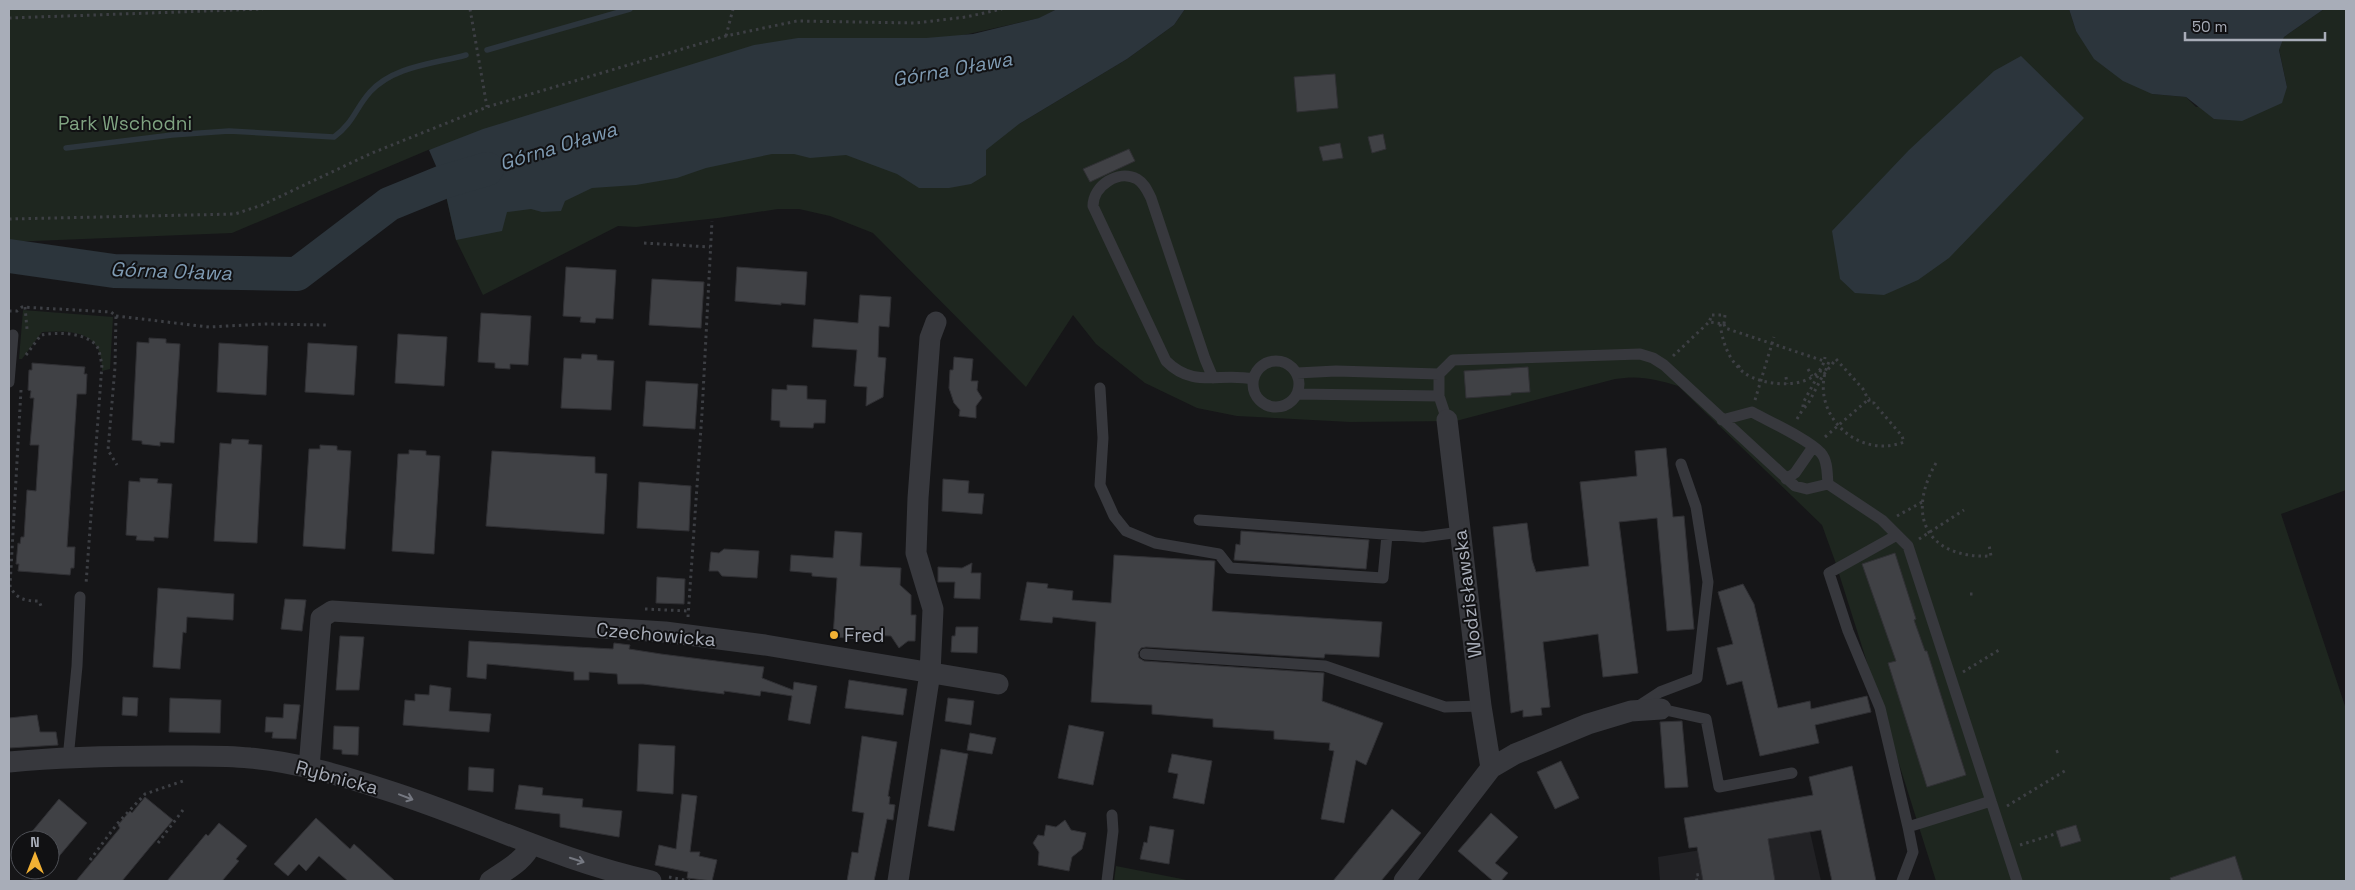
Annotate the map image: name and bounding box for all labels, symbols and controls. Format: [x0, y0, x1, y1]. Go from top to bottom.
scale bar [2185, 10, 2325, 42]
text: 50 m [2192, 17, 2227, 36]
water label: Górna Oława [890, 46, 1015, 92]
park label: Park Wschodni [58, 111, 192, 136]
water label: Górna Oława [496, 116, 620, 176]
water label: Górna Oława [110, 256, 233, 286]
street label: Wodzisławska [1447, 528, 1488, 659]
street label: Czechowicka [595, 617, 717, 652]
place label: Fred [844, 623, 885, 648]
marker: Fred [828, 629, 840, 641]
street label: Rybnicka [293, 754, 381, 801]
one-way arrow [397, 793, 413, 802]
north arrow [10, 830, 60, 880]
text: N [30, 833, 40, 851]
one-way arrow [568, 855, 584, 865]

